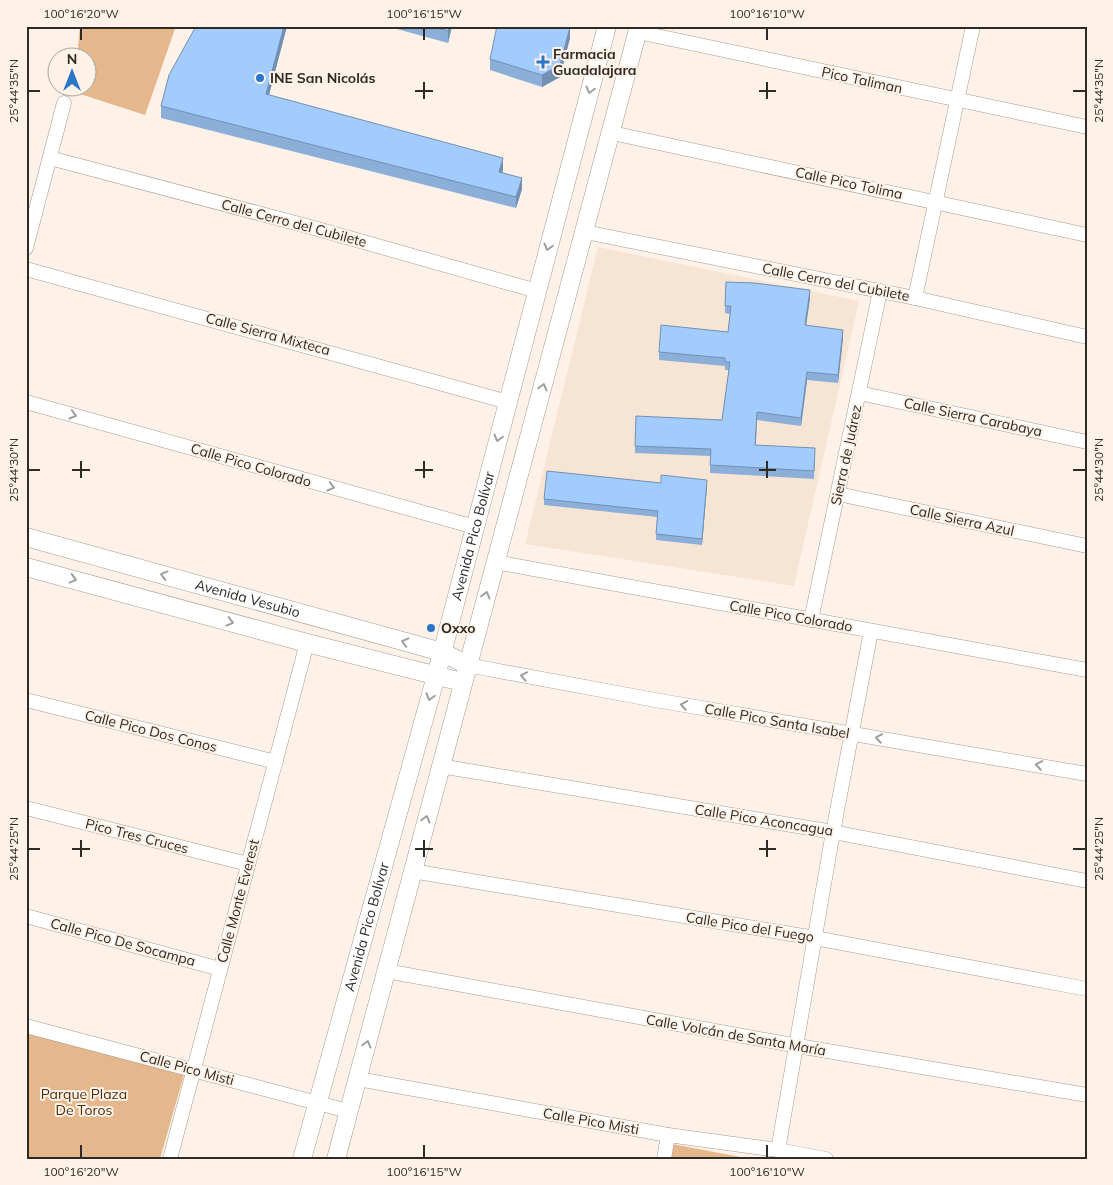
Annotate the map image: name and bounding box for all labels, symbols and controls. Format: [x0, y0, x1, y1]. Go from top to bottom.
text: 100°16'20"W [43, 6, 119, 21]
text: 100°16'15"W [386, 6, 462, 21]
text: 100°16'10"W [729, 6, 805, 21]
place label: Farmacia Guadalajara [553, 45, 637, 79]
north arrow [48, 48, 98, 98]
text: N [67, 50, 77, 68]
marker: Farmacia Guadalajara [537, 56, 549, 68]
text: 25°44'35"N [6, 59, 21, 123]
text: 25°44'35"N [1091, 59, 1106, 123]
street label: Pico Taliman [820, 63, 904, 97]
place label: INE San Nicolás [270, 69, 375, 87]
marker: INE San Nicolás [254, 72, 266, 84]
one-way arrow [585, 86, 596, 95]
street label: Calle Pico Tolima [794, 163, 904, 203]
street label: Calle Cerro del Cubilete [219, 195, 369, 251]
one-way arrow [543, 243, 554, 252]
street label: Calle Cerro del Cubilete [761, 259, 911, 305]
street label: Calle Sierra Mixteca [204, 309, 332, 359]
one-way arrow [537, 384, 547, 392]
street label: Calle Sierra Carabaya [902, 394, 1044, 440]
street label: Sierra de Juárez [827, 403, 865, 507]
one-way arrow [69, 410, 77, 420]
one-way arrow [494, 434, 504, 442]
text: 25°44'30"N [6, 438, 21, 502]
text: 25°44'30"N [1091, 438, 1106, 502]
street label: Calle Pico Colorado [189, 439, 313, 491]
street label: Avenida Pico Bolívar [447, 469, 499, 603]
one-way arrow [327, 481, 335, 492]
street label: Calle Sierra Azul [908, 500, 1016, 540]
one-way arrow [161, 571, 169, 581]
one-way arrow [69, 574, 77, 584]
street label: Avenida Vesubio [193, 575, 302, 621]
one-way arrow [481, 591, 491, 599]
street label: Calle Pico Colorado [728, 596, 854, 636]
one-way arrow [225, 617, 234, 627]
place label: Oxxo [441, 619, 476, 637]
marker: Oxxo [425, 622, 437, 634]
one-way arrow [401, 637, 410, 648]
one-way arrow [520, 671, 528, 681]
one-way arrow [426, 693, 436, 701]
street label: Calle Pico Santa Isabel [703, 699, 851, 743]
one-way arrow [679, 701, 688, 711]
street label: Calle Pico Dos Conos [83, 706, 219, 756]
one-way arrow [874, 734, 883, 744]
one-way arrow [1034, 761, 1043, 771]
street label: Calle Pico Aconcagua [693, 800, 835, 840]
street label: Pico Tres Cruces [84, 814, 190, 858]
one-way arrow [420, 816, 430, 824]
text: 25°44'25"N [6, 817, 21, 881]
text: 25°44'25"N [1091, 817, 1106, 881]
street label: Calle Monte Everest [213, 837, 263, 965]
street label: Avenida Pico Bolívar [340, 859, 393, 993]
street label: Calle Pico del Fuego [685, 908, 815, 946]
street label: Calle Pico De Socampa [49, 914, 197, 970]
street label: Calle Volcán de Santa María [645, 1010, 827, 1060]
one-way arrow [361, 1040, 372, 1049]
street label: Calle Pico Misti [138, 1047, 236, 1089]
park label: Parque Plaza De Toros [41, 1085, 127, 1119]
street label: Calle Pico Misti [542, 1104, 640, 1138]
text: 100°16'20"W [43, 1164, 119, 1179]
text: 100°16'15"W [386, 1164, 462, 1179]
text: 100°16'10"W [729, 1164, 805, 1179]

